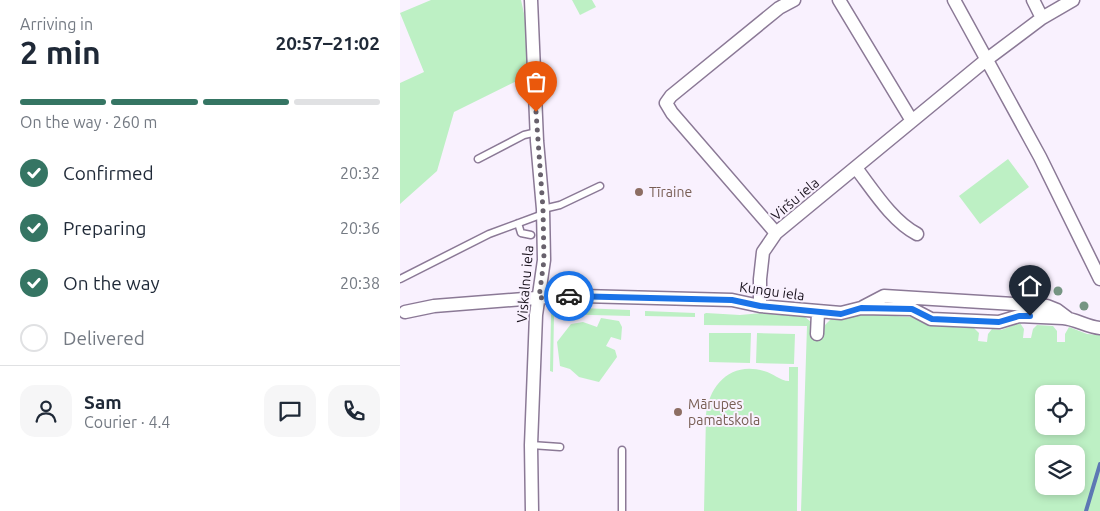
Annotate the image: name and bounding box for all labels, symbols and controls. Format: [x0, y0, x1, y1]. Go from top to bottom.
text: Arriving in [20, 15, 93, 33]
text: 20:57–21:02 [275, 32, 380, 54]
text: 2 min [20, 34, 101, 70]
pin [515, 61, 557, 112]
icon: bag [522, 68, 550, 96]
text: On the way · 260 m [20, 113, 157, 131]
icon: check [20, 159, 48, 187]
text: Confirmed [63, 162, 154, 184]
text: 20:32 [340, 164, 380, 182]
street label: Viršu iela [768, 174, 822, 224]
place label: Tīraine [649, 184, 692, 200]
marker: Tīraine [633, 186, 645, 198]
icon: check [20, 214, 48, 242]
text: Preparing [63, 217, 147, 239]
text: 20:36 [340, 219, 380, 237]
street label: Viskalnu iela [514, 244, 536, 324]
pin [1009, 265, 1051, 316]
icon: check [20, 269, 48, 297]
courier [544, 271, 594, 321]
text: On the way [63, 272, 160, 294]
icon: home [1016, 272, 1044, 300]
text: 20:38 [340, 274, 380, 292]
street label: Kungu iela [738, 279, 806, 303]
icon: car [555, 282, 583, 310]
text: Delivered [63, 327, 145, 349]
button: person [20, 385, 72, 437]
button: chat [264, 385, 316, 437]
button: phone [328, 385, 380, 437]
map controls [1035, 385, 1085, 495]
button: locate [1035, 385, 1085, 435]
text: Sam [84, 391, 122, 413]
place label: Mārupes pamatskola [688, 396, 760, 428]
marker: Mārupes pamatskola [672, 406, 684, 418]
text: Courier · 4.4 [84, 413, 170, 431]
button: layers [1035, 445, 1085, 495]

